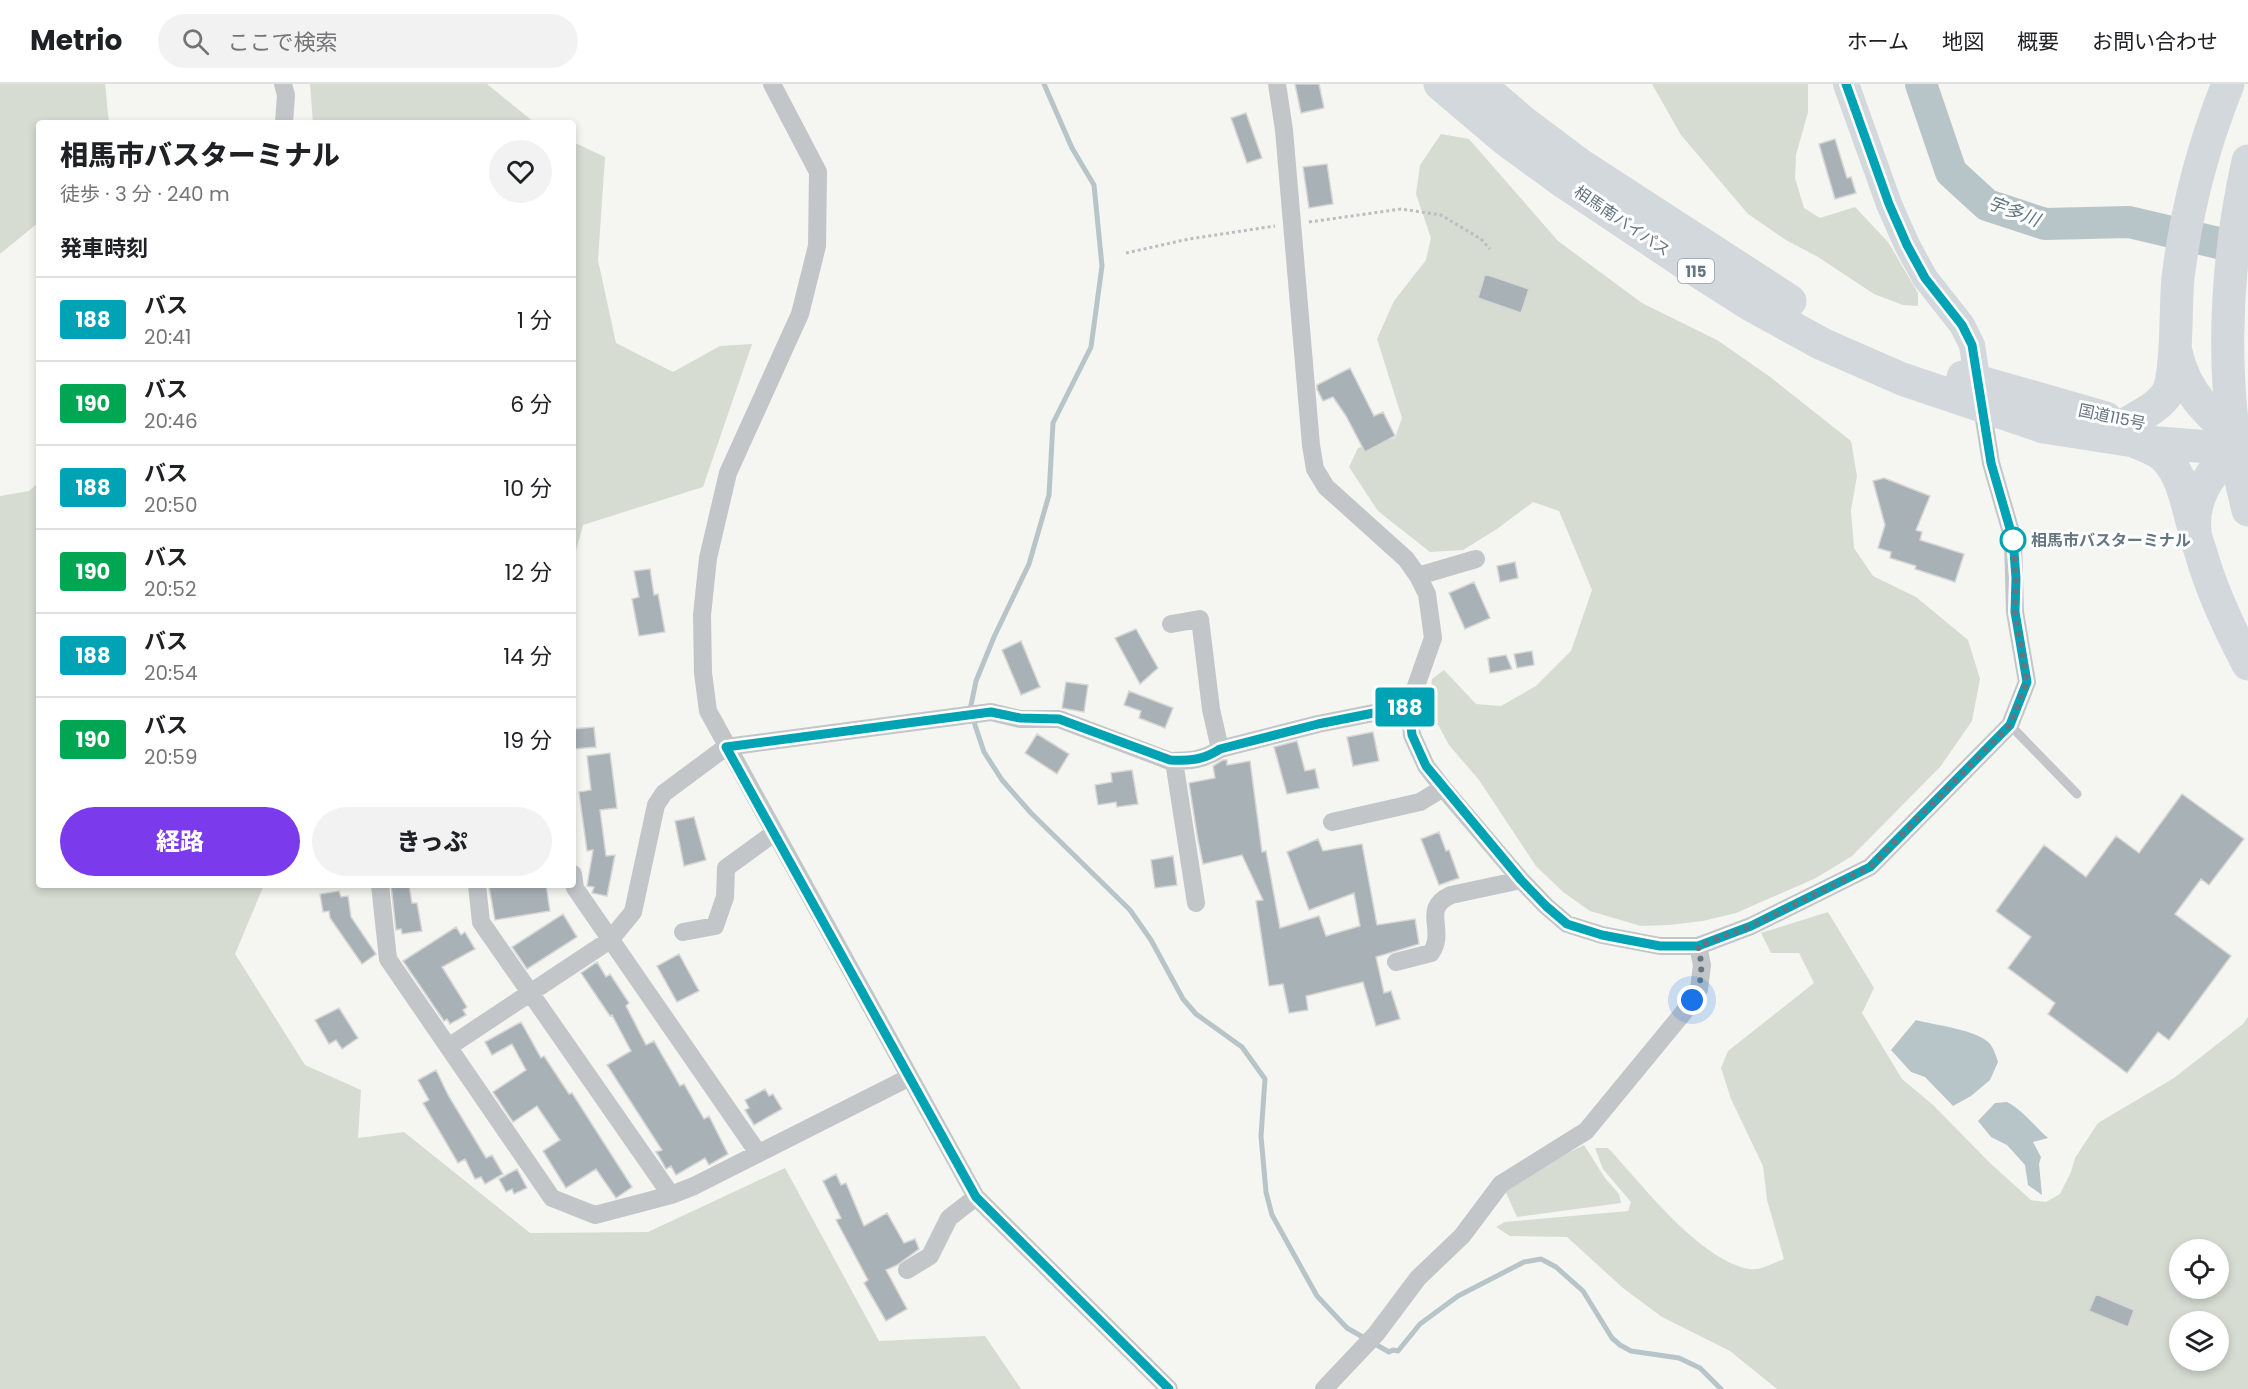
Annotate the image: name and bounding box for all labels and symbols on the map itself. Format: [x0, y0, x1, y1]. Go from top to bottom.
street label: 相馬南バイパス [1569, 180, 1675, 262]
water label: 宇多川 [1984, 190, 2046, 233]
road number: 115 [1678, 259, 1714, 283]
street label: 国道115号 [2076, 399, 2148, 435]
marker: 相馬市バスターミナル [2000, 527, 2026, 553]
place label: 相馬市バスターミナル [2031, 529, 2191, 552]
line badge: 188 [1370, 688, 1440, 726]
your location [1677, 985, 1707, 1015]

